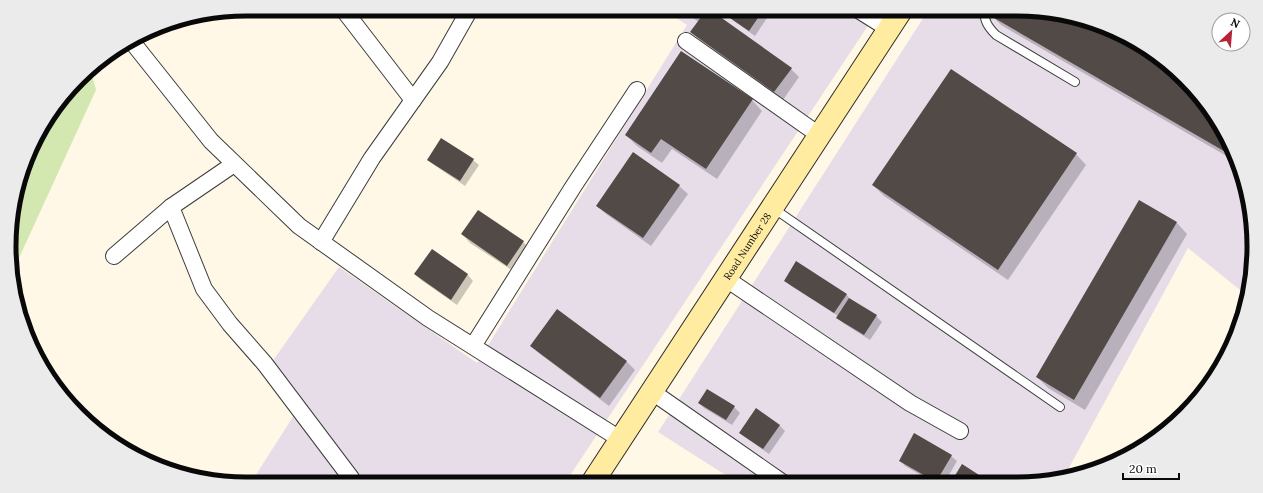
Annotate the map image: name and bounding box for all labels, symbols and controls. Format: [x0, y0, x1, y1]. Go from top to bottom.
north arrow [1211, 12, 1251, 52]
text: N [1228, 15, 1243, 31]
street label: Road Number 28 [720, 210, 774, 282]
scale bar [1123, 455, 1179, 481]
text: 20 m [1129, 461, 1157, 476]

